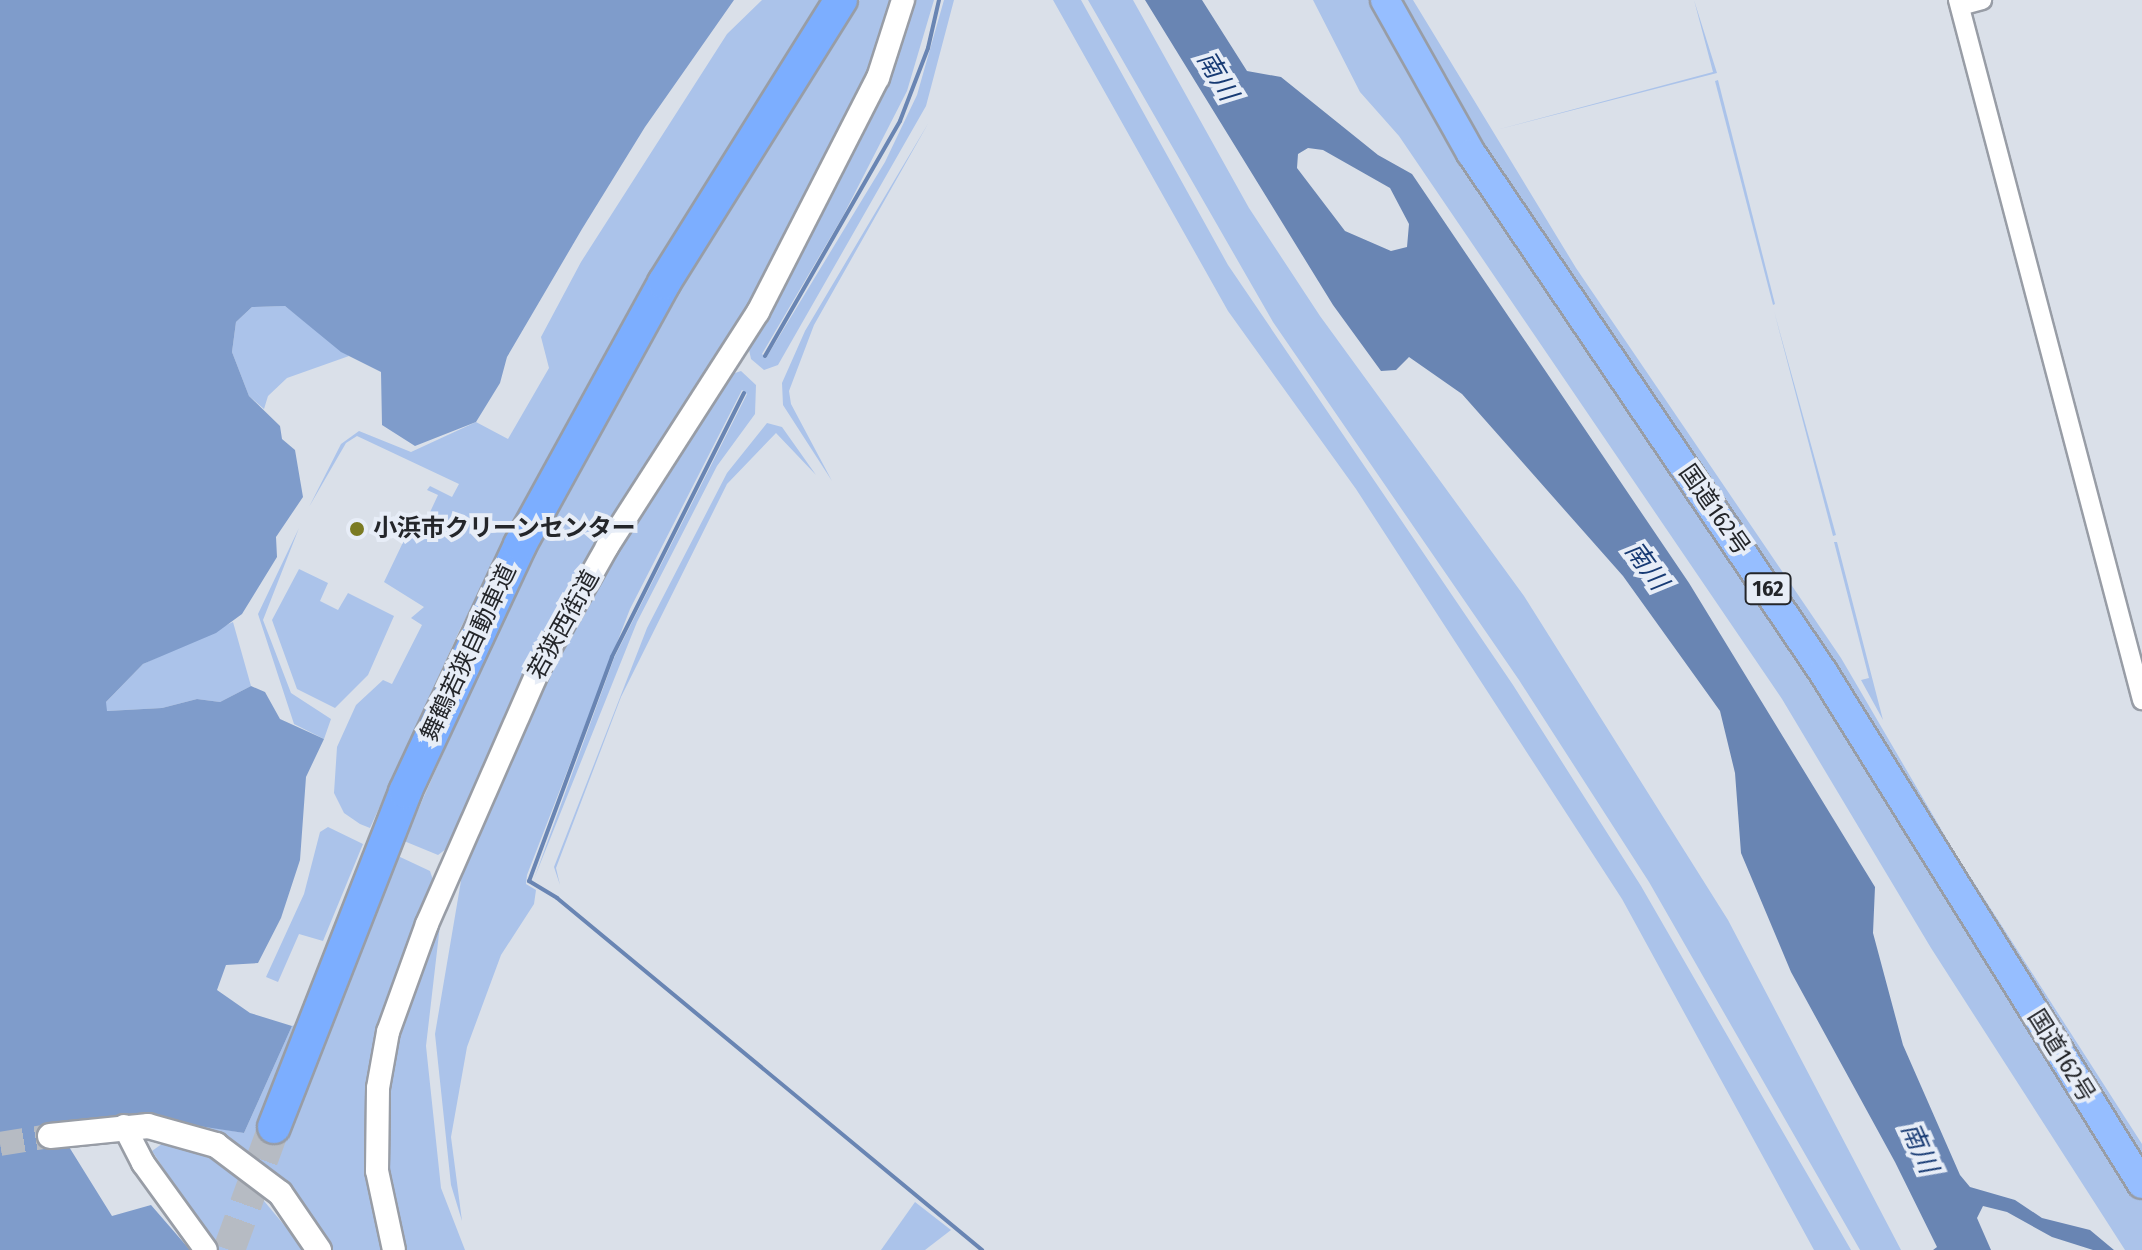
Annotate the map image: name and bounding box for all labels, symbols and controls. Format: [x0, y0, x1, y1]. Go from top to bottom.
water label: 南川 [1190, 46, 1244, 106]
street label: 国道162号 [1672, 459, 1756, 561]
place label: 小浜市クリーンセンター [373, 515, 637, 543]
marker: 小浜市クリーンセンター [348, 520, 366, 538]
water label: 南川 [1618, 536, 1674, 596]
street label: 舞鶴若狭自動車道 [415, 560, 523, 746]
street label: 若狭西街道 [522, 566, 606, 684]
road number: 162 [1744, 571, 1792, 607]
street label: 国道162号 [2021, 1004, 2101, 1108]
water label: 南川 [1894, 1118, 1944, 1178]

